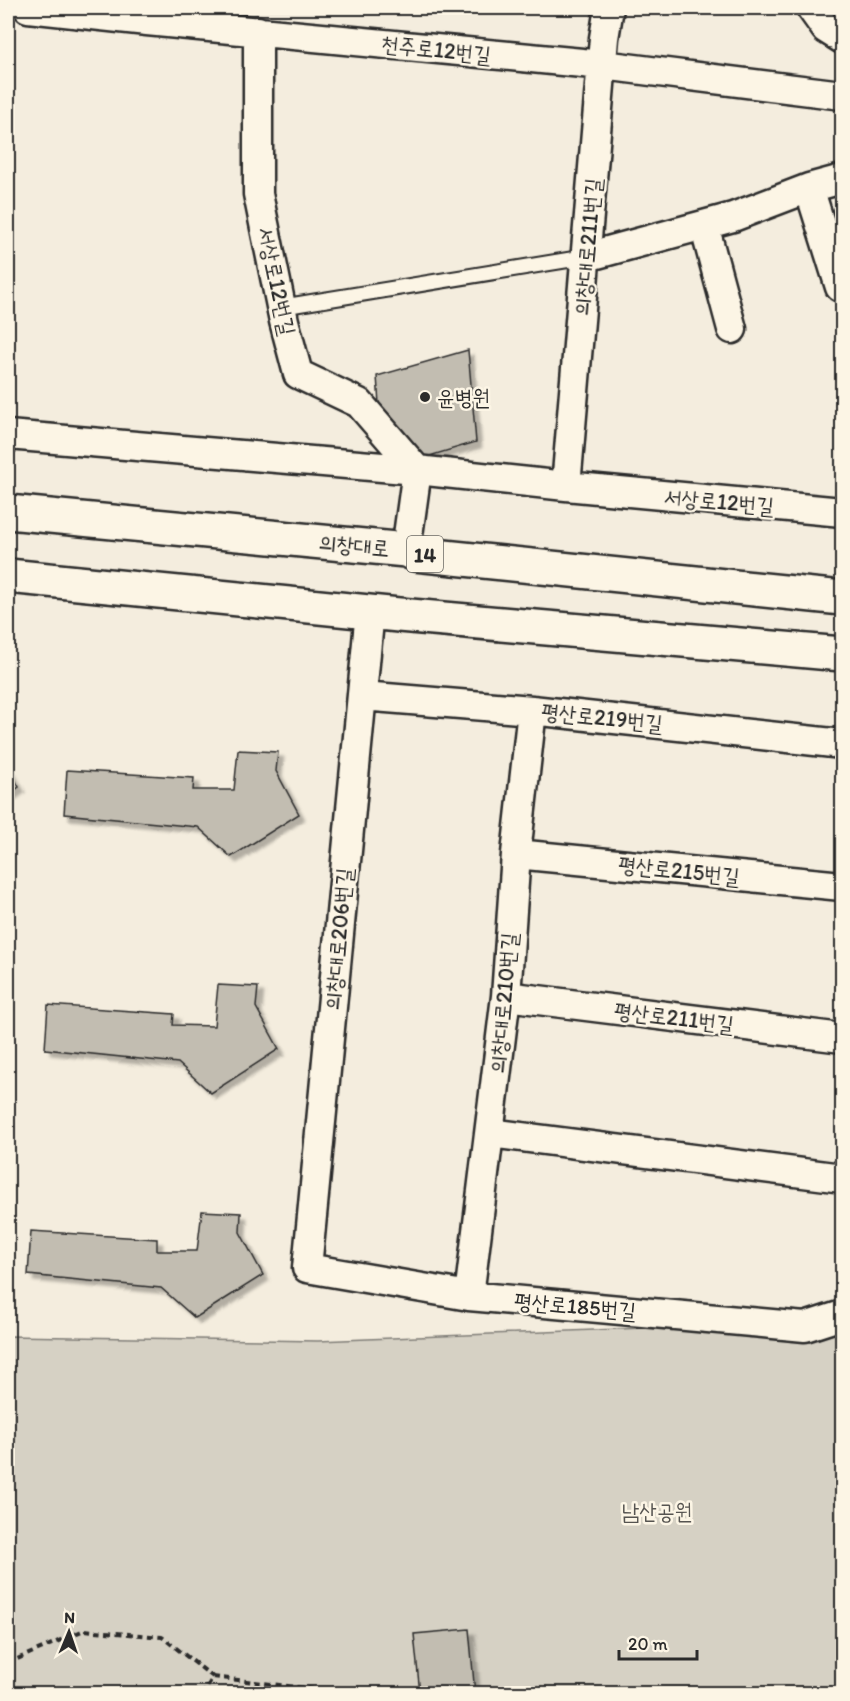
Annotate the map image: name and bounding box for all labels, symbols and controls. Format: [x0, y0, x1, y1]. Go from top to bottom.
street label: 천주로12번길 [380, 30, 493, 68]
street label: 의창대로211번길 [568, 177, 606, 317]
street label: 서상로12번길 [252, 224, 302, 338]
place label: 윤병원 [437, 384, 490, 411]
marker: 윤병원 [418, 390, 432, 404]
street label: 서상로12번길 [663, 483, 775, 519]
street label: 의창대로 [318, 528, 390, 562]
road number: 14 [407, 536, 443, 572]
street label: 평산로219번길 [540, 697, 664, 737]
street label: 평산로215번길 [617, 850, 741, 890]
street label: 의창대로206번길 [318, 866, 358, 1011]
street label: 의창대로210번길 [483, 931, 523, 1075]
street label: 평산로211번길 [613, 996, 736, 1038]
street label: 평산로185번길 [513, 1287, 637, 1325]
park label: 남산공원 [622, 1498, 692, 1525]
north arrow [39, 1602, 99, 1662]
text: N [64, 1608, 75, 1627]
scale bar [619, 1623, 697, 1661]
text: 20 m [628, 1633, 668, 1655]

